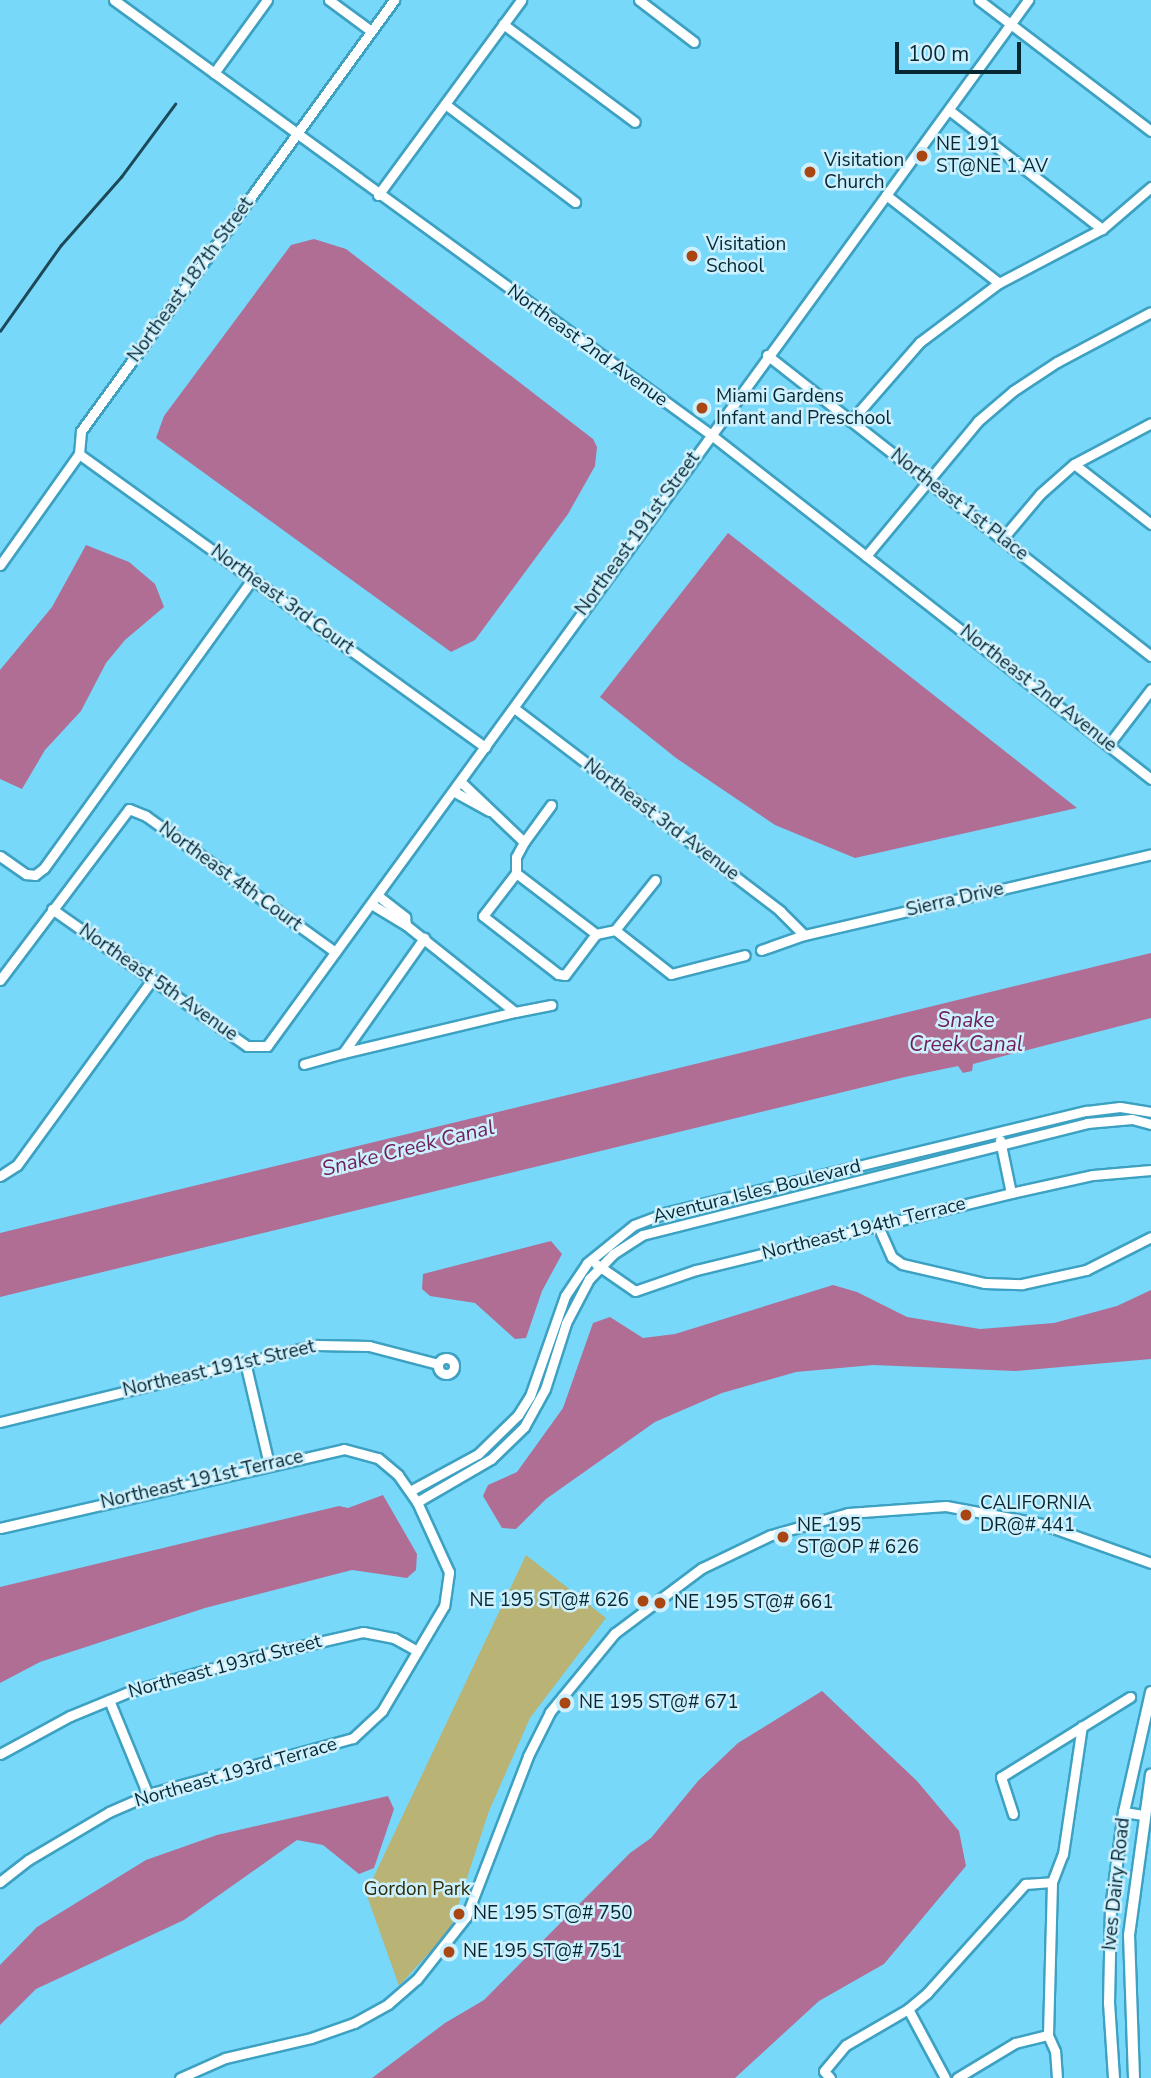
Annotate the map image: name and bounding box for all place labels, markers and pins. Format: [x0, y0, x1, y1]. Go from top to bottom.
place label: NE 191 ST@NE 1 AV [936, 134, 1048, 178]
marker: NE 191 ST@NE 1 AV [914, 148, 930, 164]
place label: Visitation Church [824, 150, 904, 194]
marker: Visitation Church [802, 164, 818, 180]
place label: Visitation School [706, 234, 786, 278]
marker: Visitation School [684, 248, 700, 264]
place label: Miami Gardens Infant and Preschool [716, 386, 891, 430]
marker: Miami Gardens Infant and Preschool [694, 400, 710, 416]
place label: CALIFORNIA DR@# 441 [980, 1493, 1092, 1537]
marker: CALIFORNIA DR@# 441 [958, 1507, 974, 1523]
place label: NE 195 ST@OP # 626 [797, 1515, 919, 1559]
marker: NE 195 ST@OP # 626 [775, 1529, 791, 1545]
place label: NE 195 ST@# 626 [469, 1590, 629, 1612]
place label: NE 195 ST@# 661 [674, 1592, 834, 1614]
marker: NE 195 ST@# 626 [635, 1593, 651, 1609]
marker: NE 195 ST@# 661 [652, 1595, 668, 1611]
place label: NE 195 ST@# 671 [579, 1692, 739, 1714]
marker: NE 195 ST@# 671 [557, 1695, 573, 1711]
place label: NE 195 ST@# 750 [473, 1903, 633, 1925]
marker: NE 195 ST@# 750 [451, 1906, 467, 1922]
place label: NE 195 ST@# 751 [463, 1941, 623, 1963]
marker: NE 195 ST@# 751 [441, 1944, 457, 1960]

